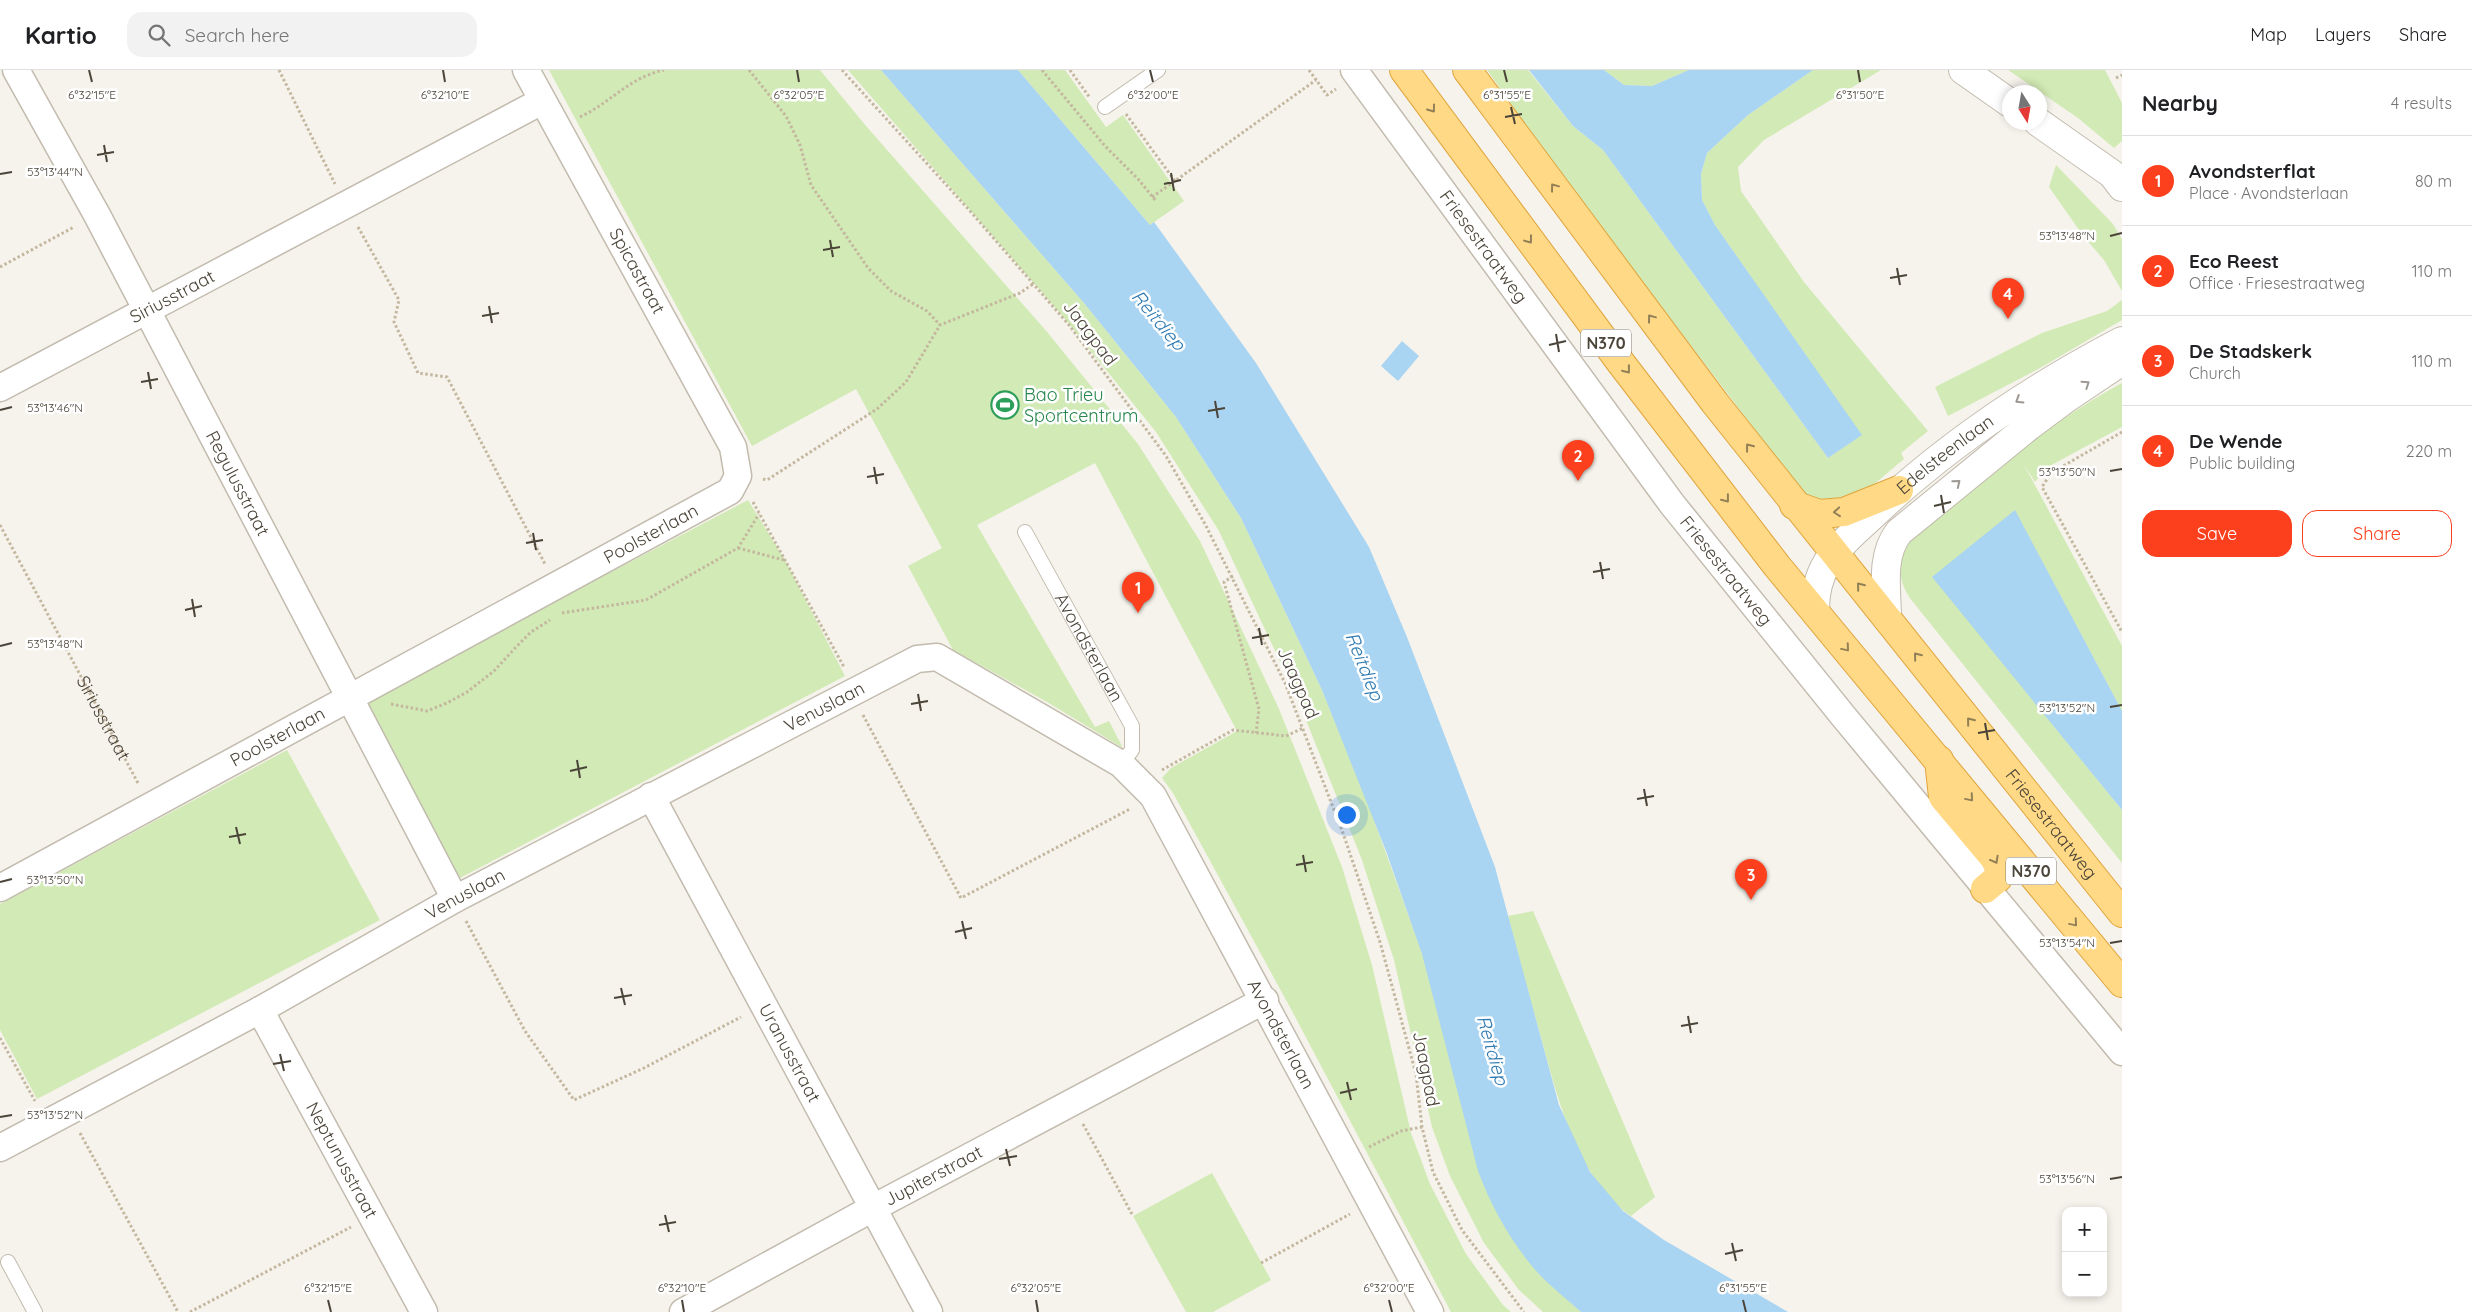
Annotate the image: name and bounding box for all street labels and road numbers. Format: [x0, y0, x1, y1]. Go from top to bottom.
street label: Friesestraatweg [1435, 185, 1533, 307]
street label: Spicastraat [604, 224, 670, 318]
street label: Siriusstraat [126, 264, 219, 328]
street label: Jaagpad [1058, 295, 1123, 370]
road number: N370 [1581, 330, 1631, 356]
street label: Edelsteenlaan [1891, 409, 1998, 499]
street label: Regulusstraat [201, 427, 275, 540]
street label: Poolsterlaan [599, 498, 702, 569]
street label: Friesestraatweg [1675, 511, 1778, 630]
street label: Avondsterlaan [1050, 589, 1128, 706]
street label: Jaagpad [1272, 643, 1324, 722]
street label: Siriusstraat [72, 672, 136, 764]
street label: Venuslaan [780, 676, 868, 737]
street label: Poolsterlaan [226, 702, 329, 772]
street label: Friesestraatweg [2000, 764, 2102, 884]
road number: N370 [2006, 858, 2056, 884]
street label: Venuslaan [421, 863, 509, 925]
street label: Avondsterlaan [1243, 975, 1320, 1093]
street label: Uranusstraat [754, 999, 826, 1106]
street label: Jaagpad [1408, 1029, 1445, 1109]
street label: Neptunusstraat [301, 1098, 383, 1222]
street label: Jupiterstraat [880, 1140, 986, 1211]

